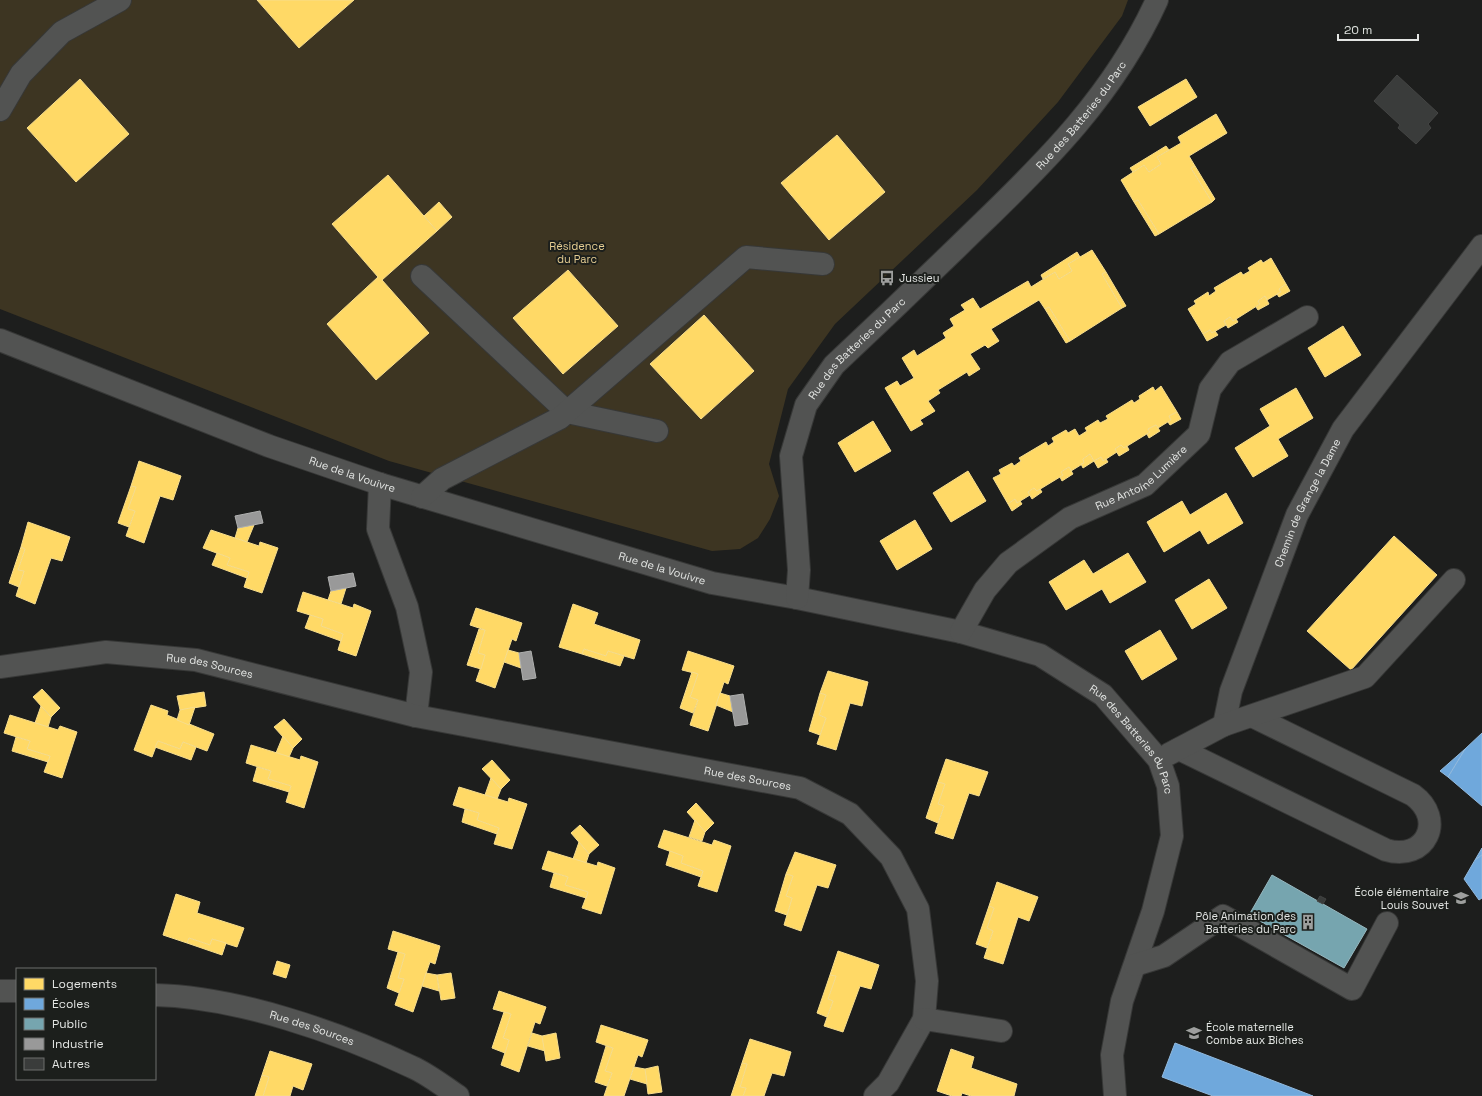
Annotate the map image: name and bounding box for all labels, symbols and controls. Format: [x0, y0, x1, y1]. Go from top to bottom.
scale bar [1338, 16, 1418, 42]
text: 20 m [1344, 22, 1372, 38]
street label: Rue des Batteries du Parc [1033, 58, 1129, 173]
park label: Résidence du Parc [549, 239, 605, 266]
bus stop icon: Jussieu [878, 269, 896, 287]
place label: Jussieu [899, 271, 940, 285]
street label: Rue des Batteries du Parc [805, 294, 908, 402]
street label: Chemin de Grange la Dame [1271, 436, 1344, 569]
street label: Rue Antoine Lumière [1093, 442, 1190, 513]
street label: Rue de la Vouivre [307, 453, 397, 495]
street label: Rue de la Vouivre [617, 549, 708, 588]
street label: Rue des Sources [166, 650, 255, 681]
street label: Rue des Batteries du Parc [1087, 681, 1176, 795]
street label: Rue des Sources [703, 763, 793, 793]
place label: École élémentaire Louis Souvet [1355, 885, 1449, 912]
school or university icon: École élémentaire Louis Souvet [1452, 889, 1470, 907]
place label: Pôle Animation des Batteries du Parc [1196, 909, 1296, 936]
building icon: Pôle Animation des Batteries du Parc [1299, 913, 1317, 931]
legend [16, 968, 156, 1080]
text: Logements [52, 976, 117, 992]
text: Écoles [52, 996, 90, 1012]
street label: Rue des Sources [268, 1007, 357, 1049]
text: Public [52, 1016, 87, 1032]
place label: École maternelle Combe aux Biches [1206, 1020, 1304, 1047]
school or university icon: École maternelle Combe aux Biches [1185, 1024, 1203, 1042]
text: Industrie [52, 1036, 104, 1052]
text: Autres [52, 1056, 90, 1072]

